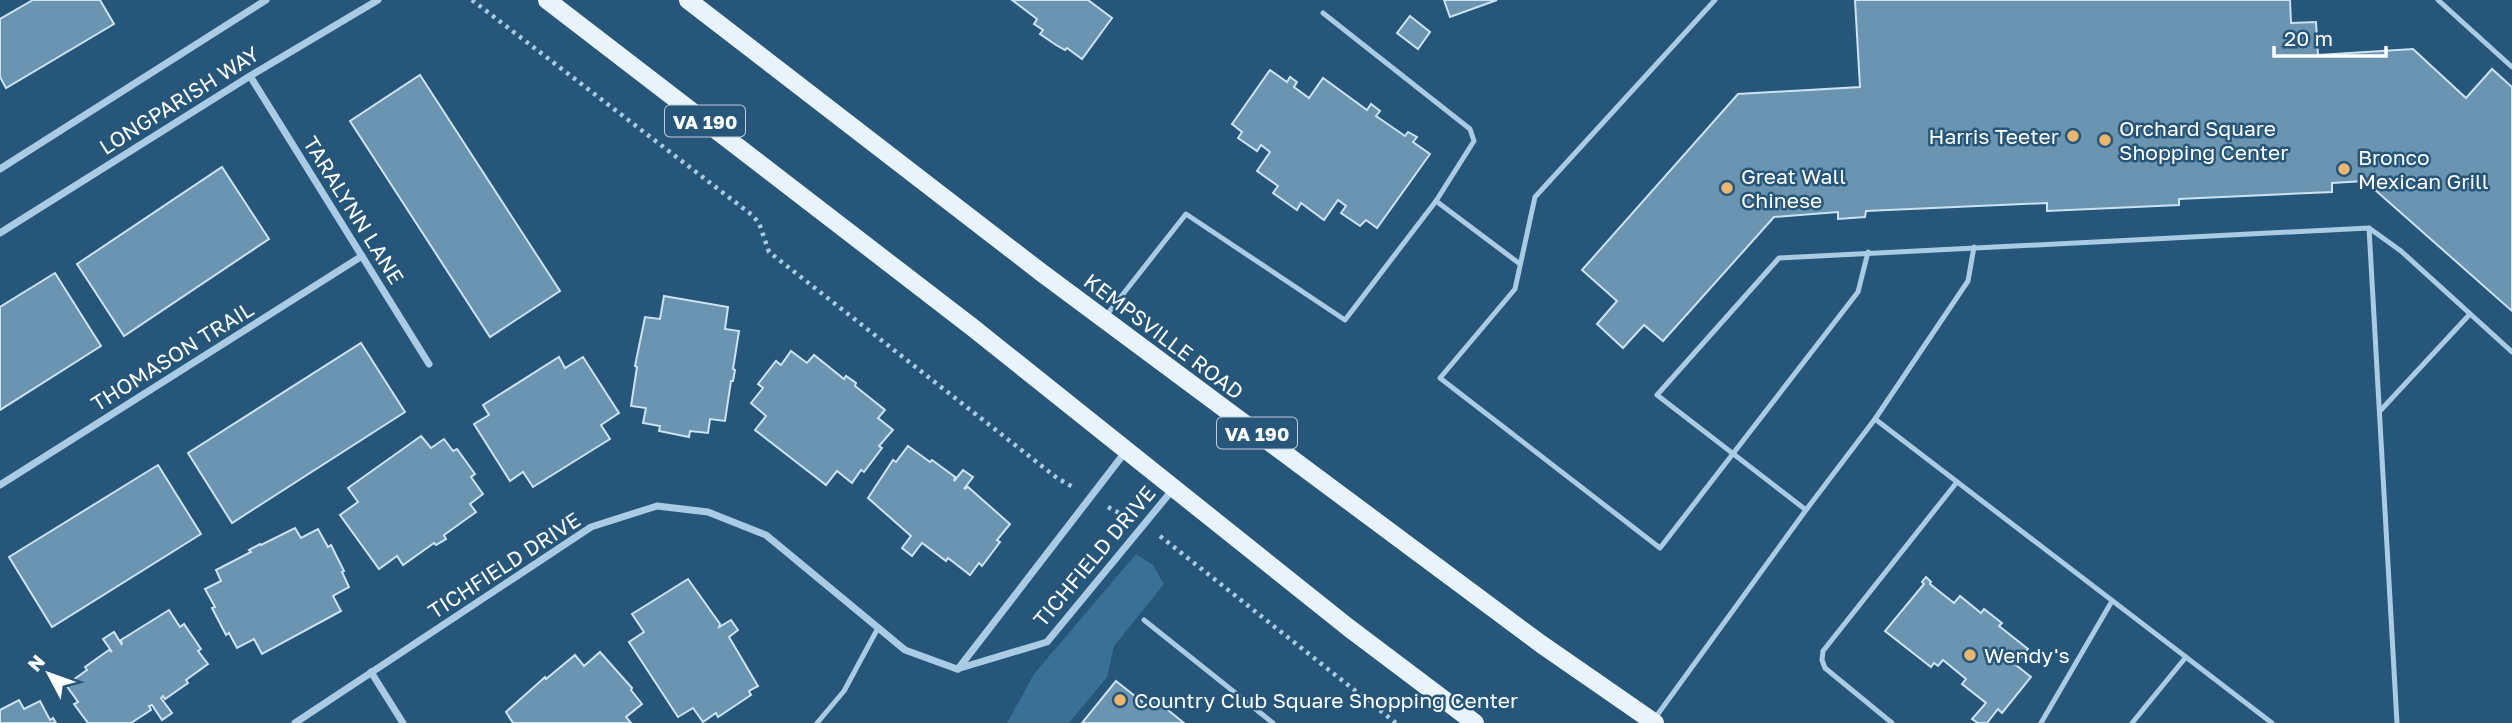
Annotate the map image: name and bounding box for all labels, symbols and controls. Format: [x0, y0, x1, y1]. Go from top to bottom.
scale bar [2274, 14, 2386, 58]
text: 20 m [2284, 25, 2333, 51]
street label: LONGPARISH WAY [94, 40, 264, 160]
road number: VA 190 [665, 105, 745, 136]
place label: Orchard Square Shopping Center [2119, 115, 2288, 165]
place label: Harris Teeter [1929, 123, 2059, 149]
marker: Harris Teeter [2065, 128, 2081, 144]
street label: TARALYNN LANE [298, 131, 410, 289]
marker: Orchard Square Shopping Center [2097, 132, 2113, 148]
place label: Bronco Mexican Grill [2358, 144, 2489, 194]
marker: Bronco Mexican Grill [2336, 161, 2352, 177]
place label: Great Wall Chinese [1741, 163, 1846, 213]
marker: Great Wall Chinese [1719, 180, 1735, 196]
street label: KEMPSVILLE ROAD [1079, 268, 1249, 404]
street label: THOMASON TRAIL [86, 296, 258, 416]
road number: VA 190 [1217, 418, 1297, 448]
street label: TICHFIELD DRIVE [1027, 480, 1161, 632]
street label: TICHFIELD DRIVE [423, 506, 585, 624]
north arrow [14, 639, 84, 709]
place label: Wendy's [1984, 642, 2070, 668]
marker: Wendy's [1962, 647, 1978, 663]
text: N [22, 650, 49, 676]
place label: Country Club Square Shopping Center [1134, 687, 1518, 713]
marker: Country Club Square Shopping Center [1112, 692, 1128, 708]

